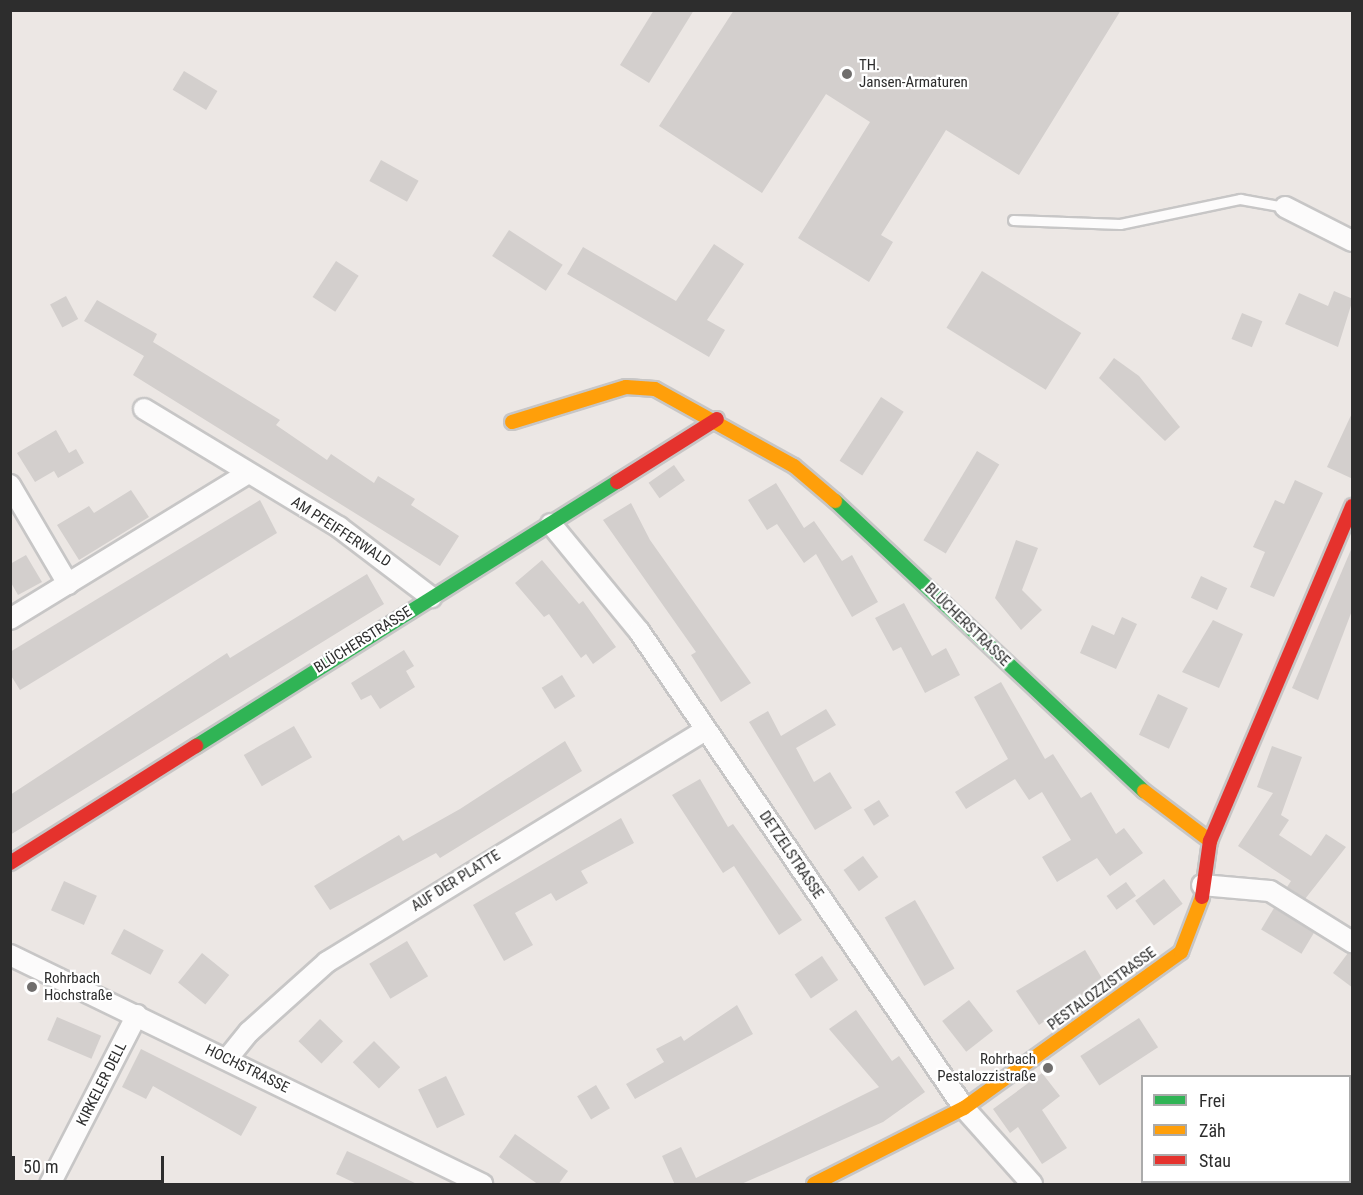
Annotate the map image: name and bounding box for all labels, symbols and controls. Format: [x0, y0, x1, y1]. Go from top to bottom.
place label: TH. Jansen-Armaturen [859, 56, 968, 91]
marker: TH. Jansen-Armaturen [840, 67, 854, 81]
street label: AM PFEIFFERWALD [288, 493, 394, 571]
street label: BLÜCHERSTRASSE [921, 580, 1013, 670]
street label: BLÜCHERSTRASSE [311, 603, 415, 677]
street label: DETZELSTRASSE [755, 808, 827, 902]
street label: AUF DER PLATTE [408, 846, 504, 916]
street label: PESTALOZZISTRASSE [1044, 944, 1160, 1034]
place label: Rohrbach Hochstraße [44, 969, 113, 1004]
marker: Rohrbach Hochstraße [25, 980, 39, 994]
street label: KIRKELER DELL [73, 1039, 131, 1129]
street label: HOCHSTRASSE [202, 1041, 292, 1097]
place label: Rohrbach Pestalozzistraße [937, 1050, 1036, 1085]
marker: Rohrbach Pestalozzistraße [1041, 1061, 1055, 1075]
legend [1141, 1075, 1351, 1183]
text: Frei [1199, 1090, 1225, 1111]
text: Zäh [1199, 1120, 1226, 1141]
scale bar [15, 1144, 166, 1182]
text: Stau [1199, 1150, 1231, 1171]
text: 50 m [23, 1156, 58, 1177]

